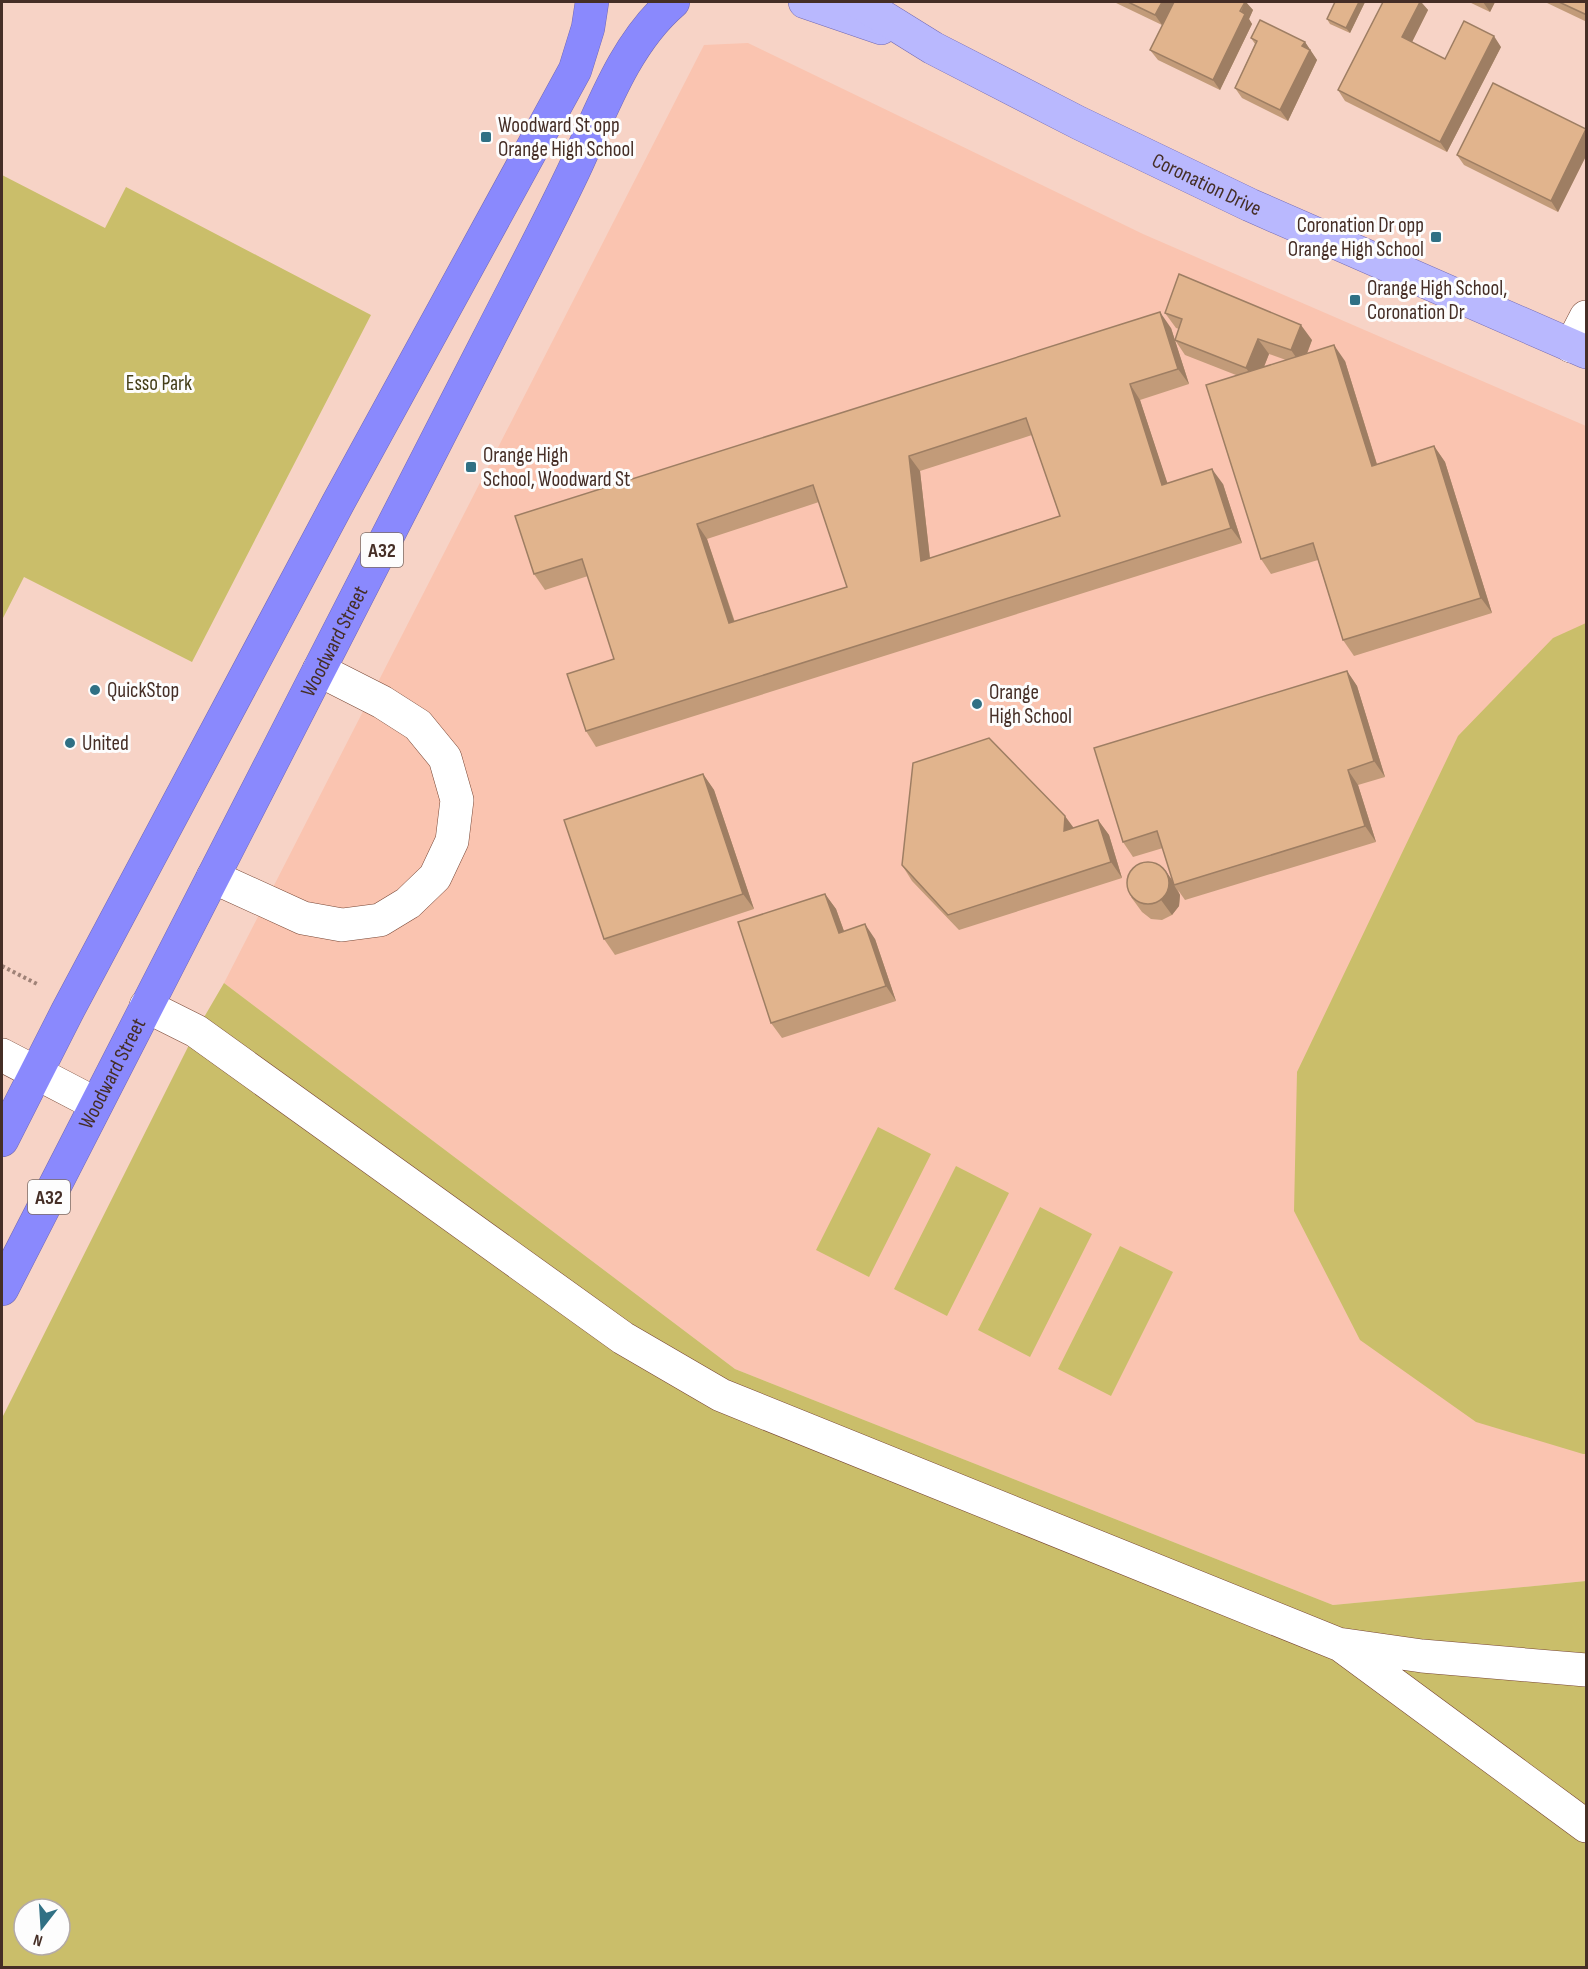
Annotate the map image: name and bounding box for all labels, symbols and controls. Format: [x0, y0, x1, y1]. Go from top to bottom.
place label: Woodward St opp Orange High School [498, 113, 634, 162]
marker: Woodward St opp Orange High School [479, 130, 493, 144]
street label: Coronation Drive [1148, 148, 1265, 221]
place label: Coronation Dr opp Orange High School [1288, 213, 1424, 262]
marker: Coronation Dr opp Orange High School [1429, 230, 1443, 244]
place label: Orange High School, Coronation Dr [1367, 276, 1507, 325]
marker: Orange High School, Coronation Dr [1348, 293, 1362, 307]
park label: Esso Park [126, 371, 192, 396]
place label: Orange High School, Woodward St [483, 443, 630, 492]
marker: Orange High School, Woodward St [464, 460, 478, 474]
road number: A32 [361, 533, 403, 567]
street label: Woodward Street [296, 582, 373, 701]
place label: QuickStop [107, 678, 179, 703]
place label: Orange High School [989, 680, 1072, 729]
marker: QuickStop [88, 683, 102, 697]
marker: Orange High School [970, 697, 984, 711]
place label: United [82, 731, 129, 756]
marker: United [63, 736, 77, 750]
street label: Woodward Street [74, 1014, 151, 1133]
road number: A32 [28, 1180, 70, 1214]
north arrow [12, 1897, 72, 1957]
text: N [31, 1930, 45, 1950]

